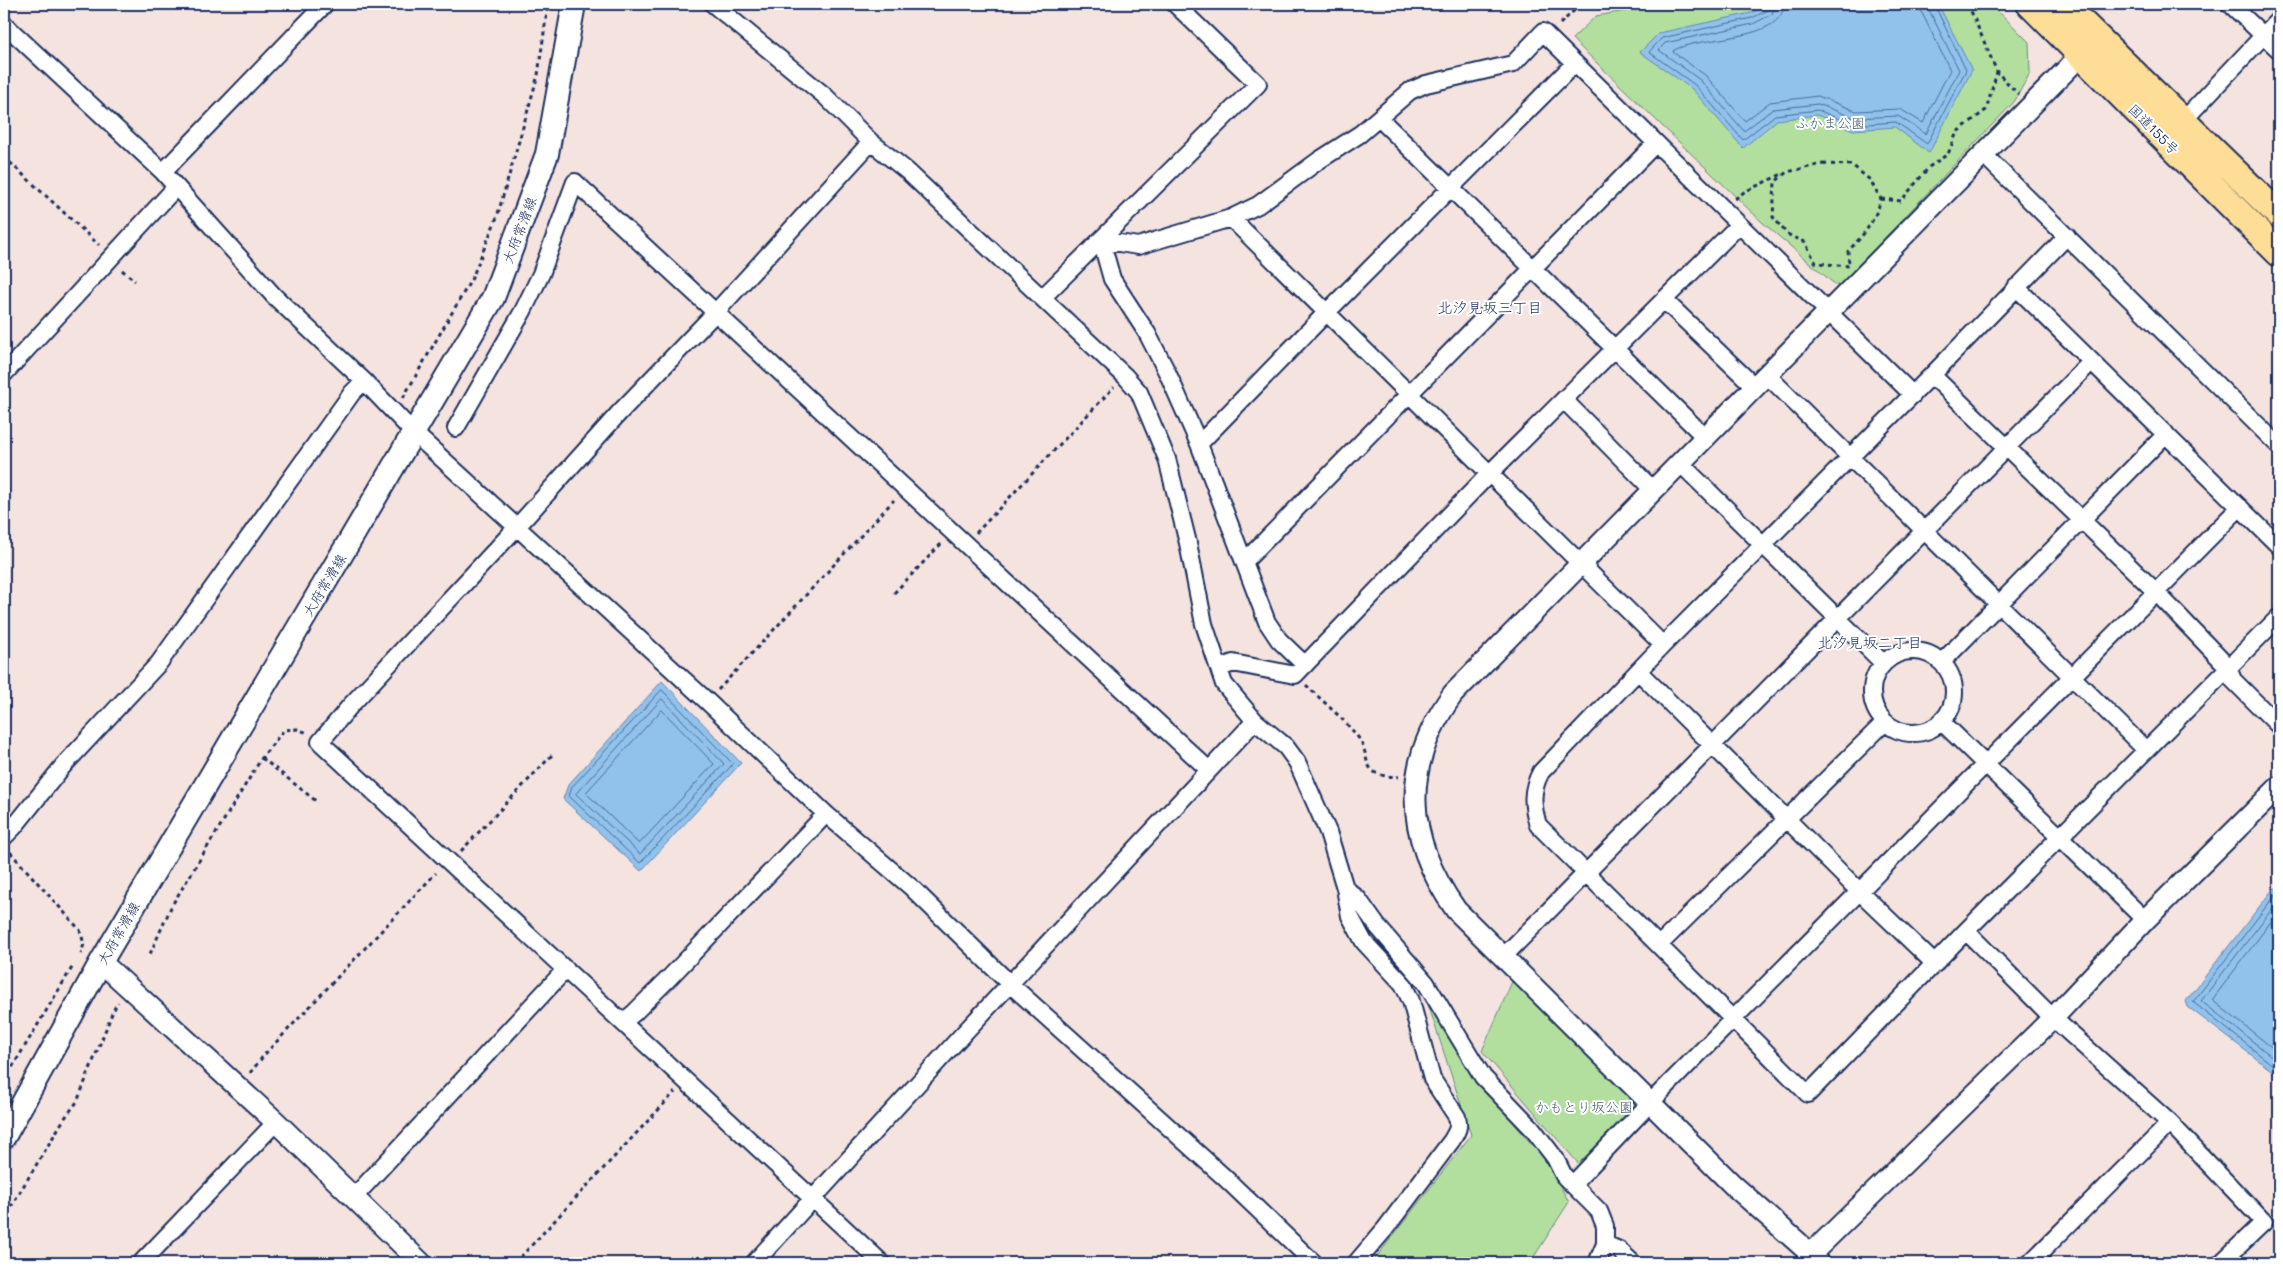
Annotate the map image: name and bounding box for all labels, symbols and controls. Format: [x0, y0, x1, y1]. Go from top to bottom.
street label: 国道155号 [2124, 99, 2184, 159]
park label: ふかま公園 [1795, 113, 1865, 132]
street label: 大府常滑線 [498, 194, 540, 266]
district label: 北汐見坂三丁目 [1437, 297, 1543, 317]
street label: 大府常滑線 [298, 550, 350, 620]
district label: 北汐見坂二丁目 [1817, 632, 1923, 652]
street label: 大府常滑線 [92, 898, 144, 968]
park label: かもとり坂公園 [1535, 1097, 1633, 1116]

